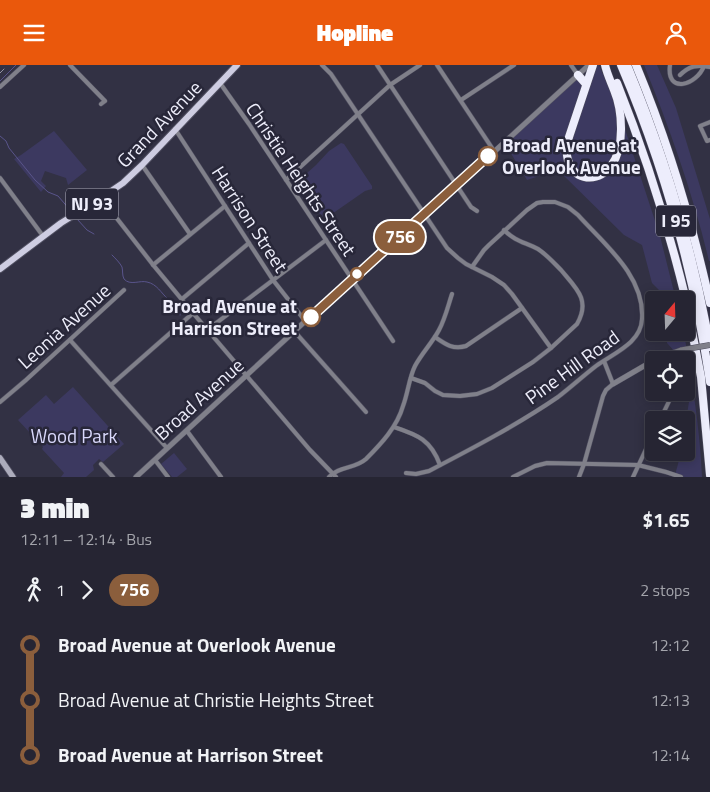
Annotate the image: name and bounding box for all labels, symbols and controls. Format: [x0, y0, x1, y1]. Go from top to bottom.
text: Hopline [317, 16, 393, 50]
icon: menu [20, 19, 48, 47]
icon: person [662, 19, 690, 47]
street label: Grand Avenue [109, 73, 208, 174]
street label: Christie Heights Street [239, 96, 364, 262]
place label: Broad Avenue at Overlook Avenue [502, 130, 641, 181]
marker: Broad Avenue at Overlook Avenue [478, 146, 498, 166]
street label: Harrison Street [205, 160, 296, 278]
road number: NJ 93 [66, 189, 118, 219]
road number: I 95 [656, 205, 696, 237]
line badge: 756 [371, 221, 429, 253]
text: 756 [385, 223, 415, 250]
unlabelled marker [350, 267, 364, 281]
street label: Leonia Avenue [11, 276, 117, 375]
place label: Broad Avenue at Harrison Street [162, 291, 297, 342]
north arrow [645, 291, 695, 341]
map controls [645, 291, 695, 461]
marker: Broad Avenue at Harrison Street [301, 307, 321, 327]
street label: Pine Hill Road [518, 322, 625, 411]
street label: Broad Avenue [148, 351, 250, 447]
button: locate [645, 351, 695, 401]
button: layers [645, 411, 695, 461]
park label: Wood Park [30, 421, 118, 450]
text: 3 min [20, 486, 90, 529]
text: $1.65 [643, 505, 690, 534]
text: 12:11 – 12:14 · Bus [20, 527, 152, 551]
icon: walk [20, 576, 48, 604]
icon: forward [73, 576, 101, 604]
text: 756 [119, 576, 149, 603]
text: 1 [56, 578, 65, 602]
text: 2 stops [640, 578, 690, 602]
text: Broad Avenue at Overlook Avenue [58, 630, 336, 659]
text: 12:12 [651, 633, 690, 657]
text: Broad Avenue at Christie Heights Street [58, 685, 374, 714]
text: 12:13 [651, 688, 690, 712]
text: Broad Avenue at Harrison Street [58, 740, 323, 769]
text: 12:14 [651, 743, 690, 767]

